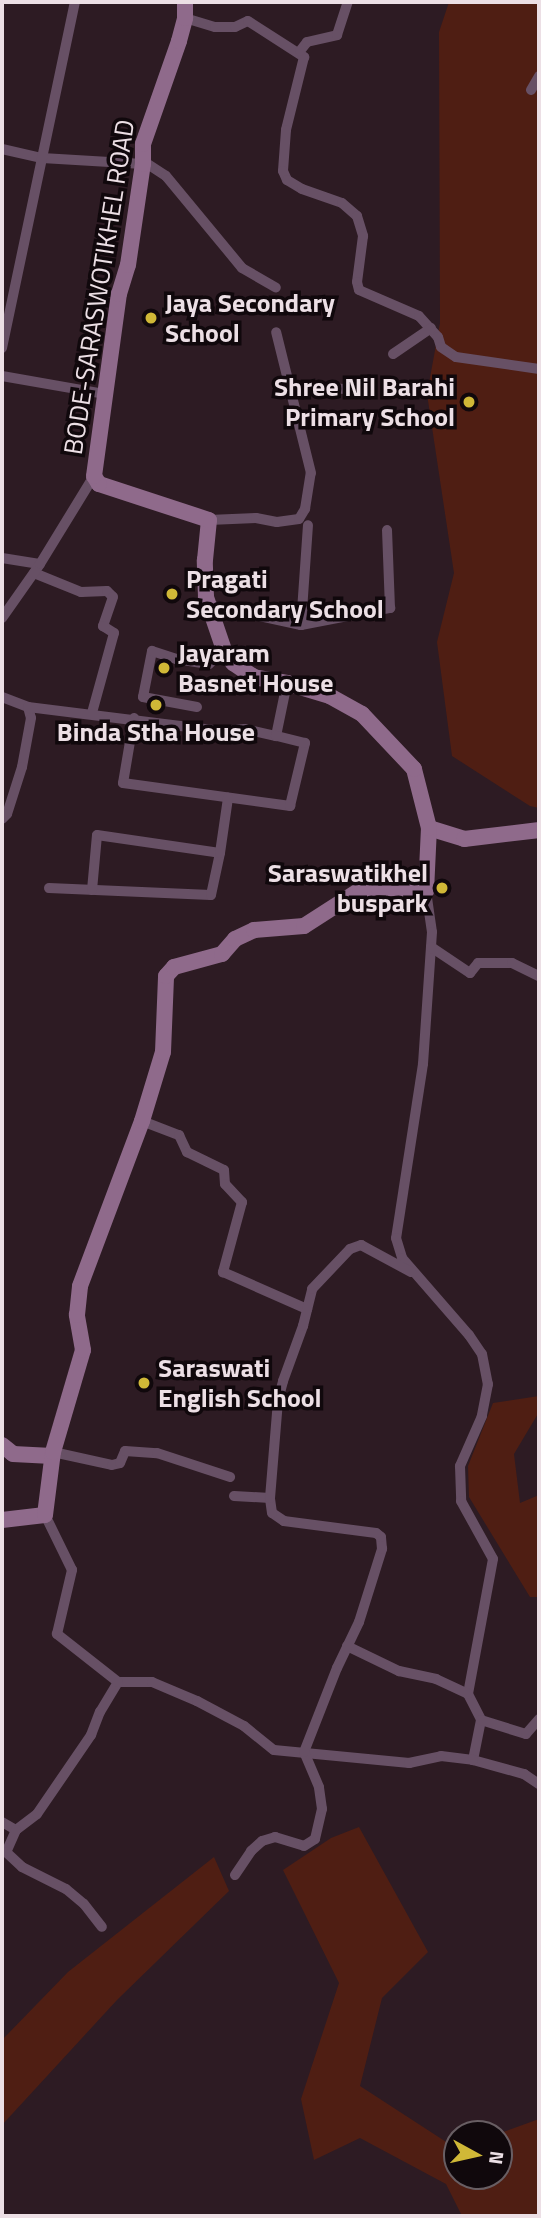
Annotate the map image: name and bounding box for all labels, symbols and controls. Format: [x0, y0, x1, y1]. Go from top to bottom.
street label: BODE-SARASWOTIKHEL ROAD [57, 117, 141, 457]
place label: Jaya Secondary School [165, 287, 335, 348]
marker: Jaya Secondary School [143, 310, 159, 326]
place label: Shree Nil Barahi Primary School [274, 371, 455, 432]
marker: Shree Nil Barahi Primary School [461, 394, 477, 410]
place label: Pragati Secondary School [186, 563, 384, 624]
marker: Pragati Secondary School [164, 586, 180, 602]
place label: Jayaram Basnet House [178, 637, 333, 698]
marker: Jayaram Basnet House [156, 660, 172, 676]
marker: Binda Stha House [148, 697, 164, 713]
place label: Binda Stha House [57, 716, 255, 748]
place label: Saraswatikhel buspark [268, 857, 428, 918]
marker: Saraswatikhel buspark [434, 880, 450, 896]
place label: Saraswati English School [158, 1352, 322, 1414]
marker: Saraswati English School [136, 1375, 152, 1391]
north arrow [443, 2120, 513, 2190]
text: N [482, 2149, 513, 2166]

